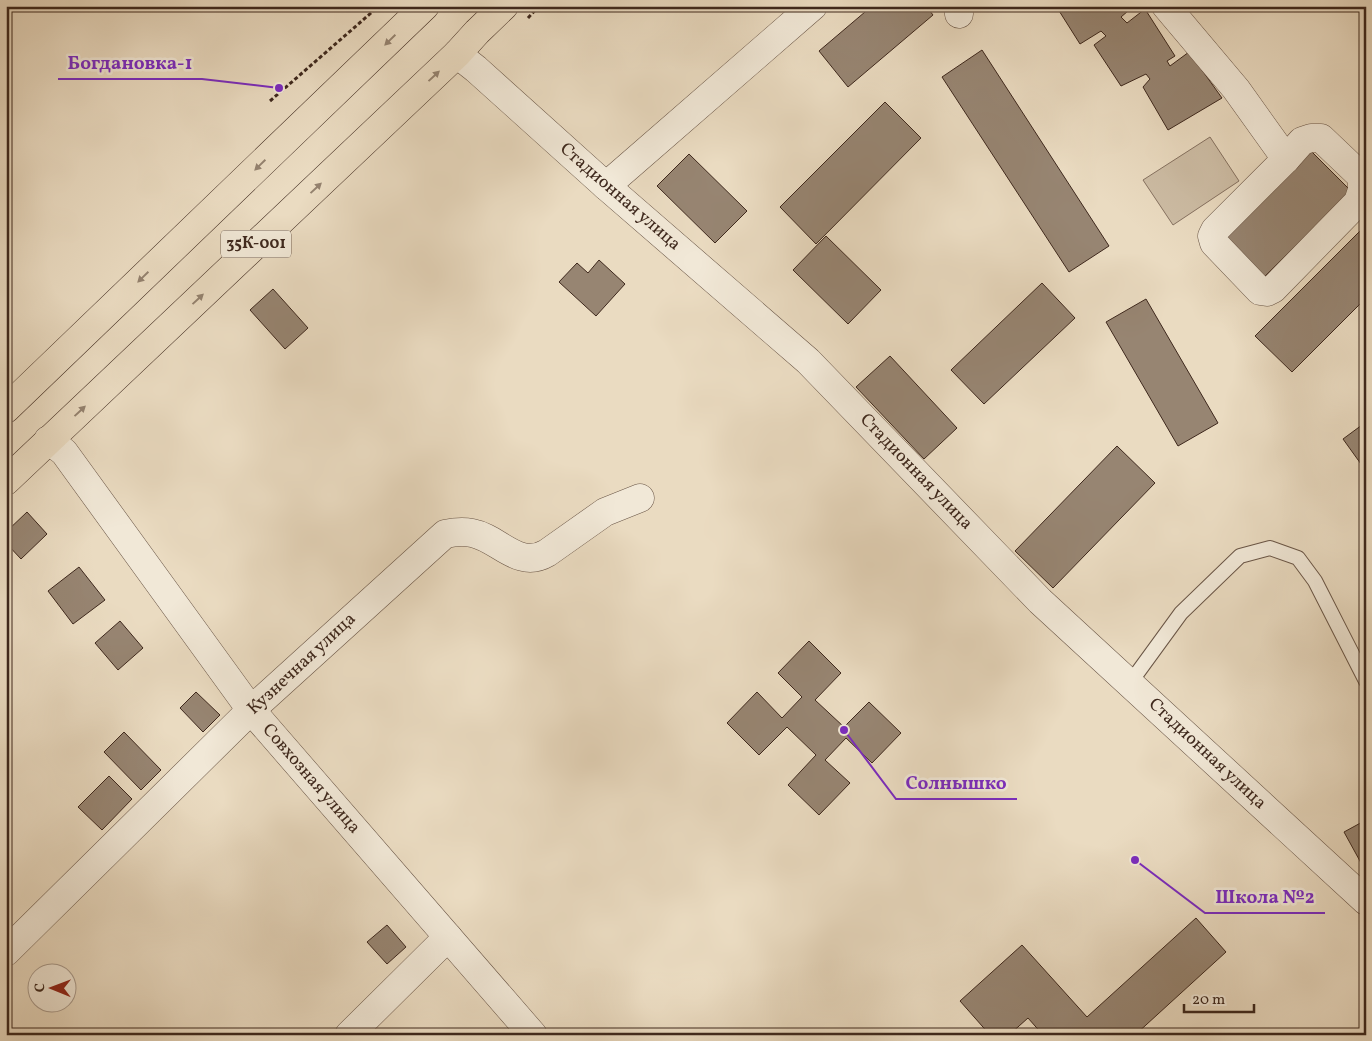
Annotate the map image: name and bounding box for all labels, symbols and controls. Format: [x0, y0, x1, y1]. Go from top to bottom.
one-way arrow [384, 34, 396, 46]
callout: Богдановка-1 [58, 45, 202, 79]
text: Богдановка-1 [68, 51, 192, 77]
one-way arrow [428, 70, 440, 82]
street label: Стадионная улица [554, 137, 686, 257]
one-way arrow [254, 159, 266, 171]
one-way arrow [309, 182, 321, 194]
road number: 35К-001 [221, 230, 291, 258]
one-way arrow [137, 271, 149, 283]
one-way arrow [191, 293, 203, 305]
one-way arrow [73, 405, 85, 417]
street label: Стадионная улица [854, 408, 978, 536]
street label: Кузнечная улица [242, 607, 362, 721]
street label: Стадионная улица [1142, 693, 1272, 815]
street label: Совхозная улица [256, 718, 366, 840]
callout: Солнышко [896, 765, 1017, 799]
text: Солнышко [905, 771, 1007, 797]
callout: Школа №2 [1205, 879, 1325, 913]
text: Школа №2 [1215, 885, 1315, 911]
north arrow [28, 964, 78, 1014]
scale bar [1184, 981, 1254, 1013]
text: С [31, 983, 50, 992]
text: 20 m [1192, 990, 1225, 1011]

